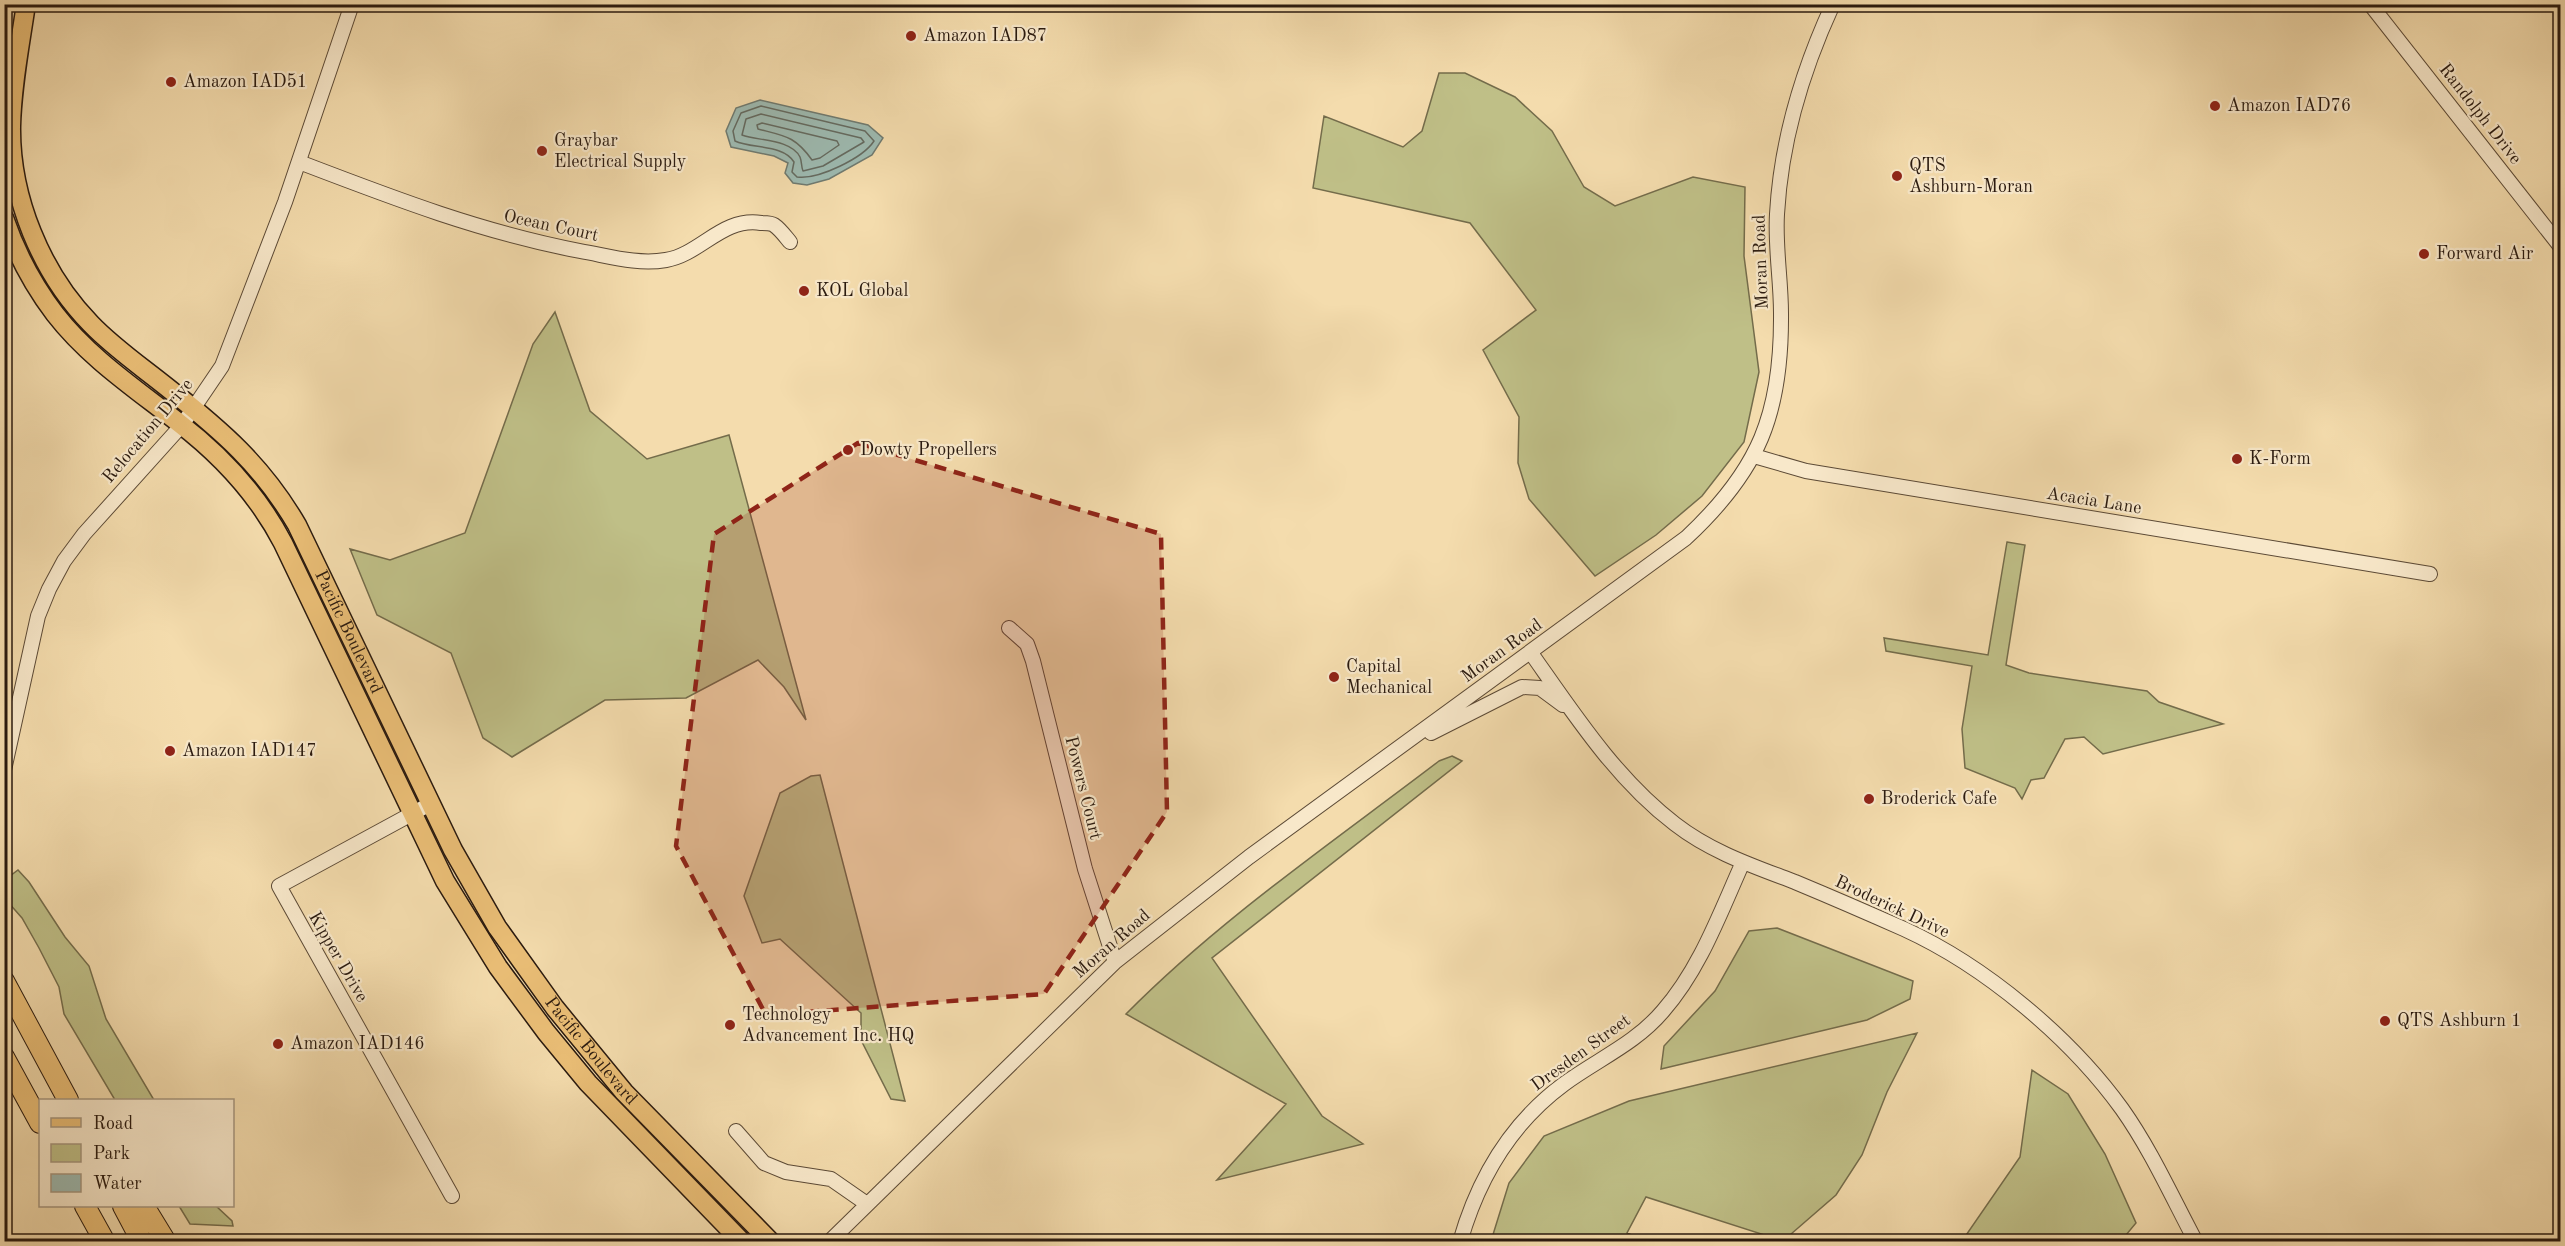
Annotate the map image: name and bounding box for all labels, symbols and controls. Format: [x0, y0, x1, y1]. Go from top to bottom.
place label: Amazon IAD87 [923, 27, 1047, 45]
marker: Amazon IAD87 [904, 29, 918, 43]
street label: Randolph Drive [2435, 60, 2525, 168]
place label: Amazon IAD51 [183, 73, 307, 91]
marker: Amazon IAD51 [164, 75, 178, 89]
place label: Amazon IAD76 [2227, 97, 2351, 115]
marker: Amazon IAD76 [2208, 99, 2222, 113]
place label: Graybar Electrical Supply [554, 132, 687, 171]
marker: Graybar Electrical Supply [535, 144, 549, 158]
place label: QTS Ashburn-Moran [1909, 157, 2033, 196]
marker: QTS Ashburn-Moran [1890, 169, 1904, 183]
street label: Ocean Court [502, 207, 600, 245]
street label: Moran Road [1750, 214, 1772, 310]
place label: Forward Air [2436, 245, 2534, 263]
marker: Forward Air [2417, 247, 2431, 261]
place label: KOL Global [816, 282, 908, 300]
marker: KOL Global [797, 284, 811, 298]
street label: Relocation Drive [99, 376, 197, 486]
place label: Dowty Propellers [860, 441, 997, 459]
marker: Dowty Propellers [841, 443, 855, 457]
place label: K-Form [2249, 450, 2311, 468]
marker: K-Form [2230, 452, 2244, 466]
street label: Acacia Lane [2045, 485, 2143, 517]
street label: Pacific Boulevard [311, 567, 385, 696]
street label: Moran Road [1458, 616, 1546, 686]
place label: Capital Mechanical [1346, 658, 1432, 697]
marker: Capital Mechanical [1327, 670, 1341, 684]
street label: Powers Court [1061, 734, 1105, 842]
place label: Amazon IAD147 [182, 742, 317, 760]
marker: Amazon IAD147 [163, 744, 177, 758]
place label: Broderick Cafe [1881, 790, 1997, 808]
marker: Broderick Cafe [1862, 792, 1876, 806]
street label: Broderick Drive [1832, 873, 1952, 941]
street label: Moran Road [1070, 906, 1154, 982]
street label: Kipper Drive [305, 909, 371, 1005]
street label: Pacific Boulevard [541, 993, 640, 1108]
place label: Technology Advancement Inc. HQ [742, 1006, 914, 1045]
street label: Dresden Street [1528, 1011, 1634, 1095]
place label: QTS Ashburn 1 [2397, 1012, 2521, 1030]
marker: QTS Ashburn 1 [2378, 1014, 2392, 1028]
marker: Technology Advancement Inc. HQ [723, 1018, 737, 1032]
place label: Amazon IAD146 [290, 1035, 425, 1053]
marker: Amazon IAD146 [271, 1037, 285, 1051]
legend [39, 1099, 234, 1207]
text: Road [93, 1115, 133, 1133]
text: Park [93, 1145, 130, 1163]
text: Water [93, 1175, 142, 1193]

